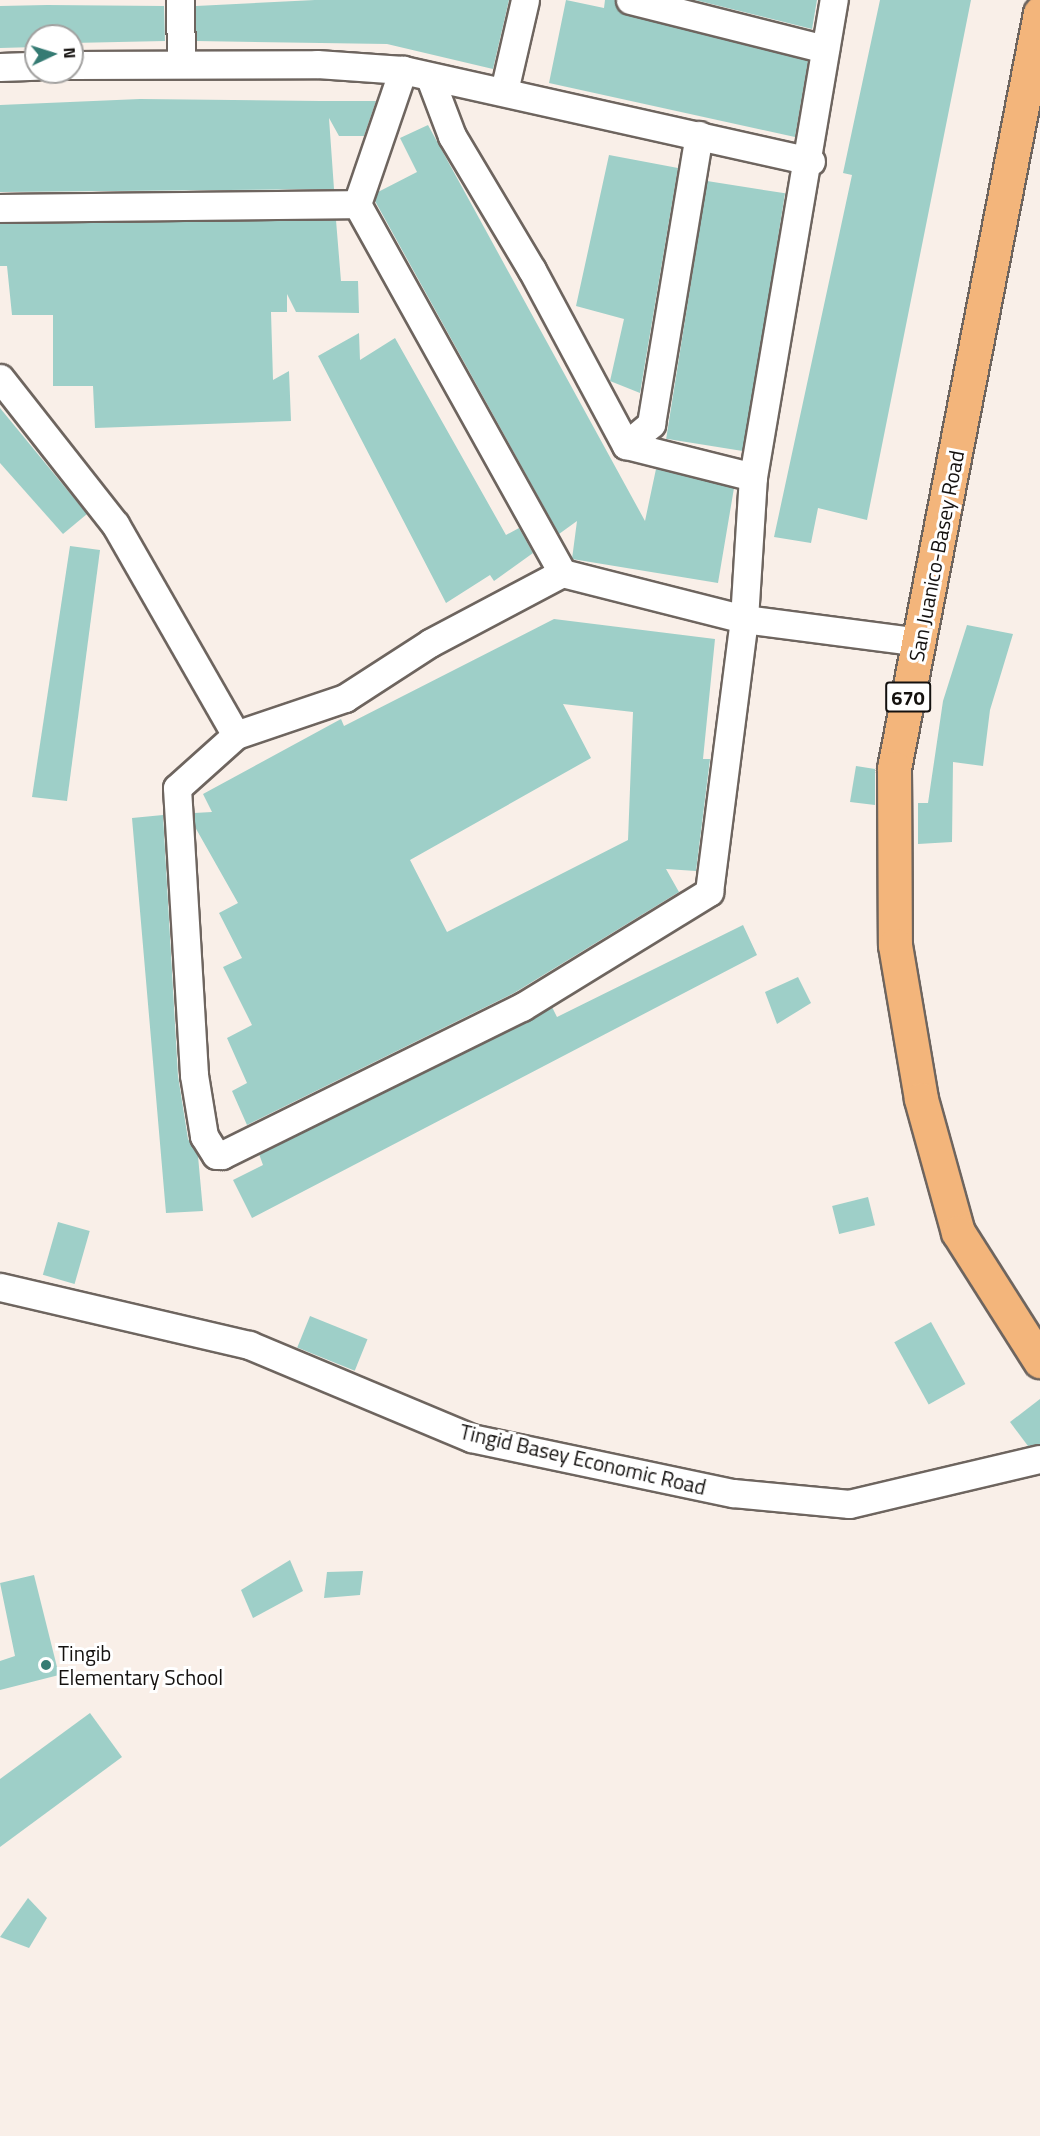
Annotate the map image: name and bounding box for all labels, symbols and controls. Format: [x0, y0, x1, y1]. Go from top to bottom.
north arrow [24, 24, 84, 84]
text: N [58, 47, 82, 59]
street label: San Juanico-Basey Road [903, 448, 969, 664]
road number: 670 [884, 680, 932, 714]
street label: Tingid Basey Economic Road [458, 1418, 708, 1500]
place label: Tingib Elementary School [58, 1640, 223, 1690]
marker: Tingib Elementary School [39, 1658, 53, 1672]

